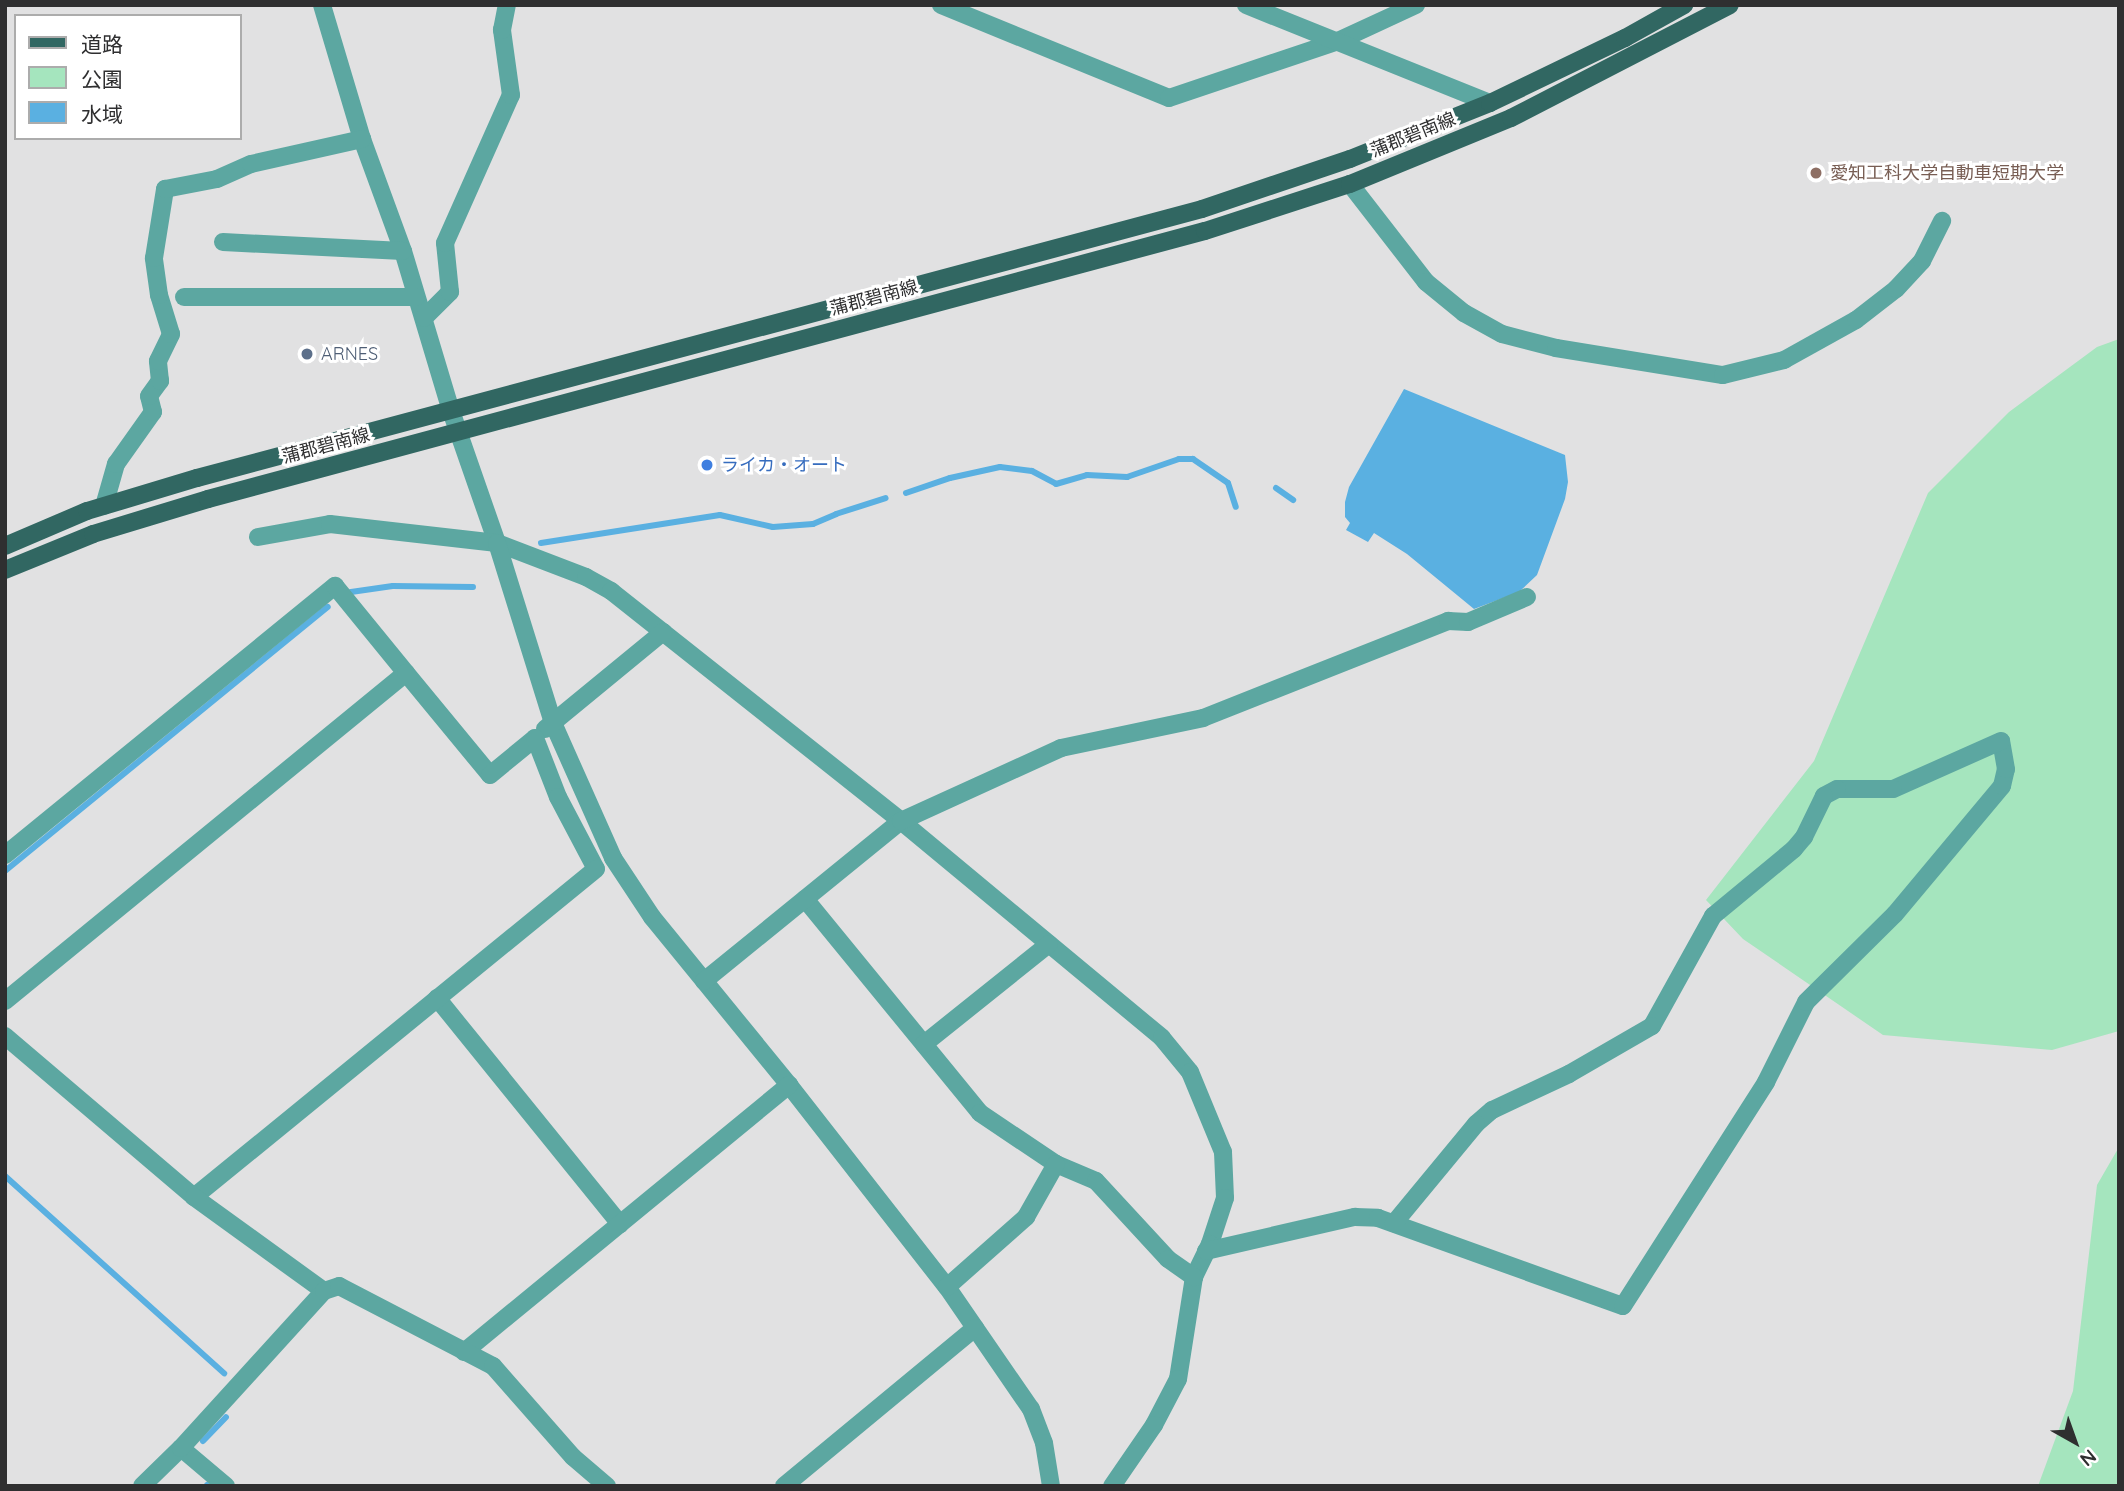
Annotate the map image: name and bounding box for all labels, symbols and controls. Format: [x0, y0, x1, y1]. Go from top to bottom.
legend [14, 14, 242, 140]
text: 道路 [81, 31, 123, 57]
text: 公園 [81, 66, 123, 92]
text: 水域 [81, 101, 123, 127]
street label: 蒲郡碧南線 [1367, 108, 1459, 162]
place label: 愛知工科大学自動車短期大学 [1830, 162, 2064, 184]
marker: 愛知工科大学自動車短期大学 [1808, 165, 1824, 181]
street label: 蒲郡碧南線 [828, 276, 920, 320]
place label: ARNES [321, 343, 378, 365]
marker: ARNES [299, 346, 315, 362]
street label: 蒲郡碧南線 [280, 424, 372, 468]
place label: ライカ・オート [721, 454, 847, 476]
marker: ライカ・オート [699, 457, 715, 473]
north arrow [2040, 1407, 2110, 1477]
text: N [2075, 1444, 2102, 1472]

